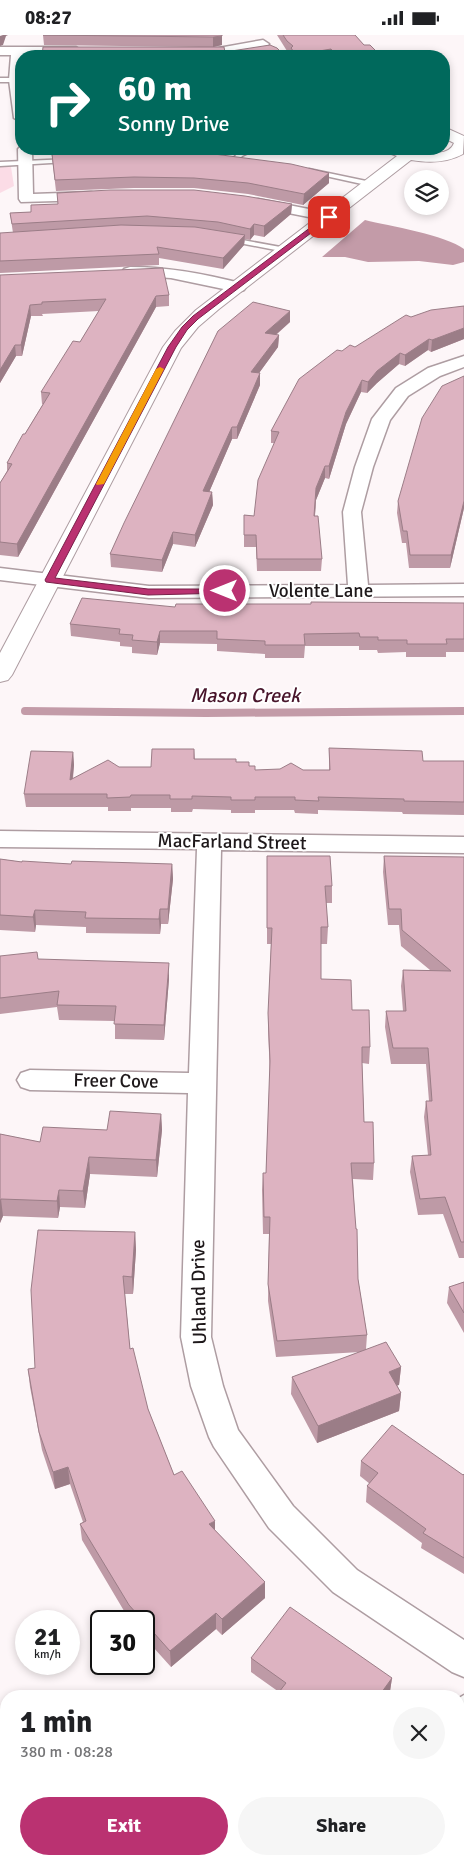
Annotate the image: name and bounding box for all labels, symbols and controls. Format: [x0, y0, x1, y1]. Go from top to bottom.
text: 08:27 [25, 6, 72, 30]
text: 60 m [118, 67, 192, 110]
icon: right [35, 70, 100, 135]
text: Sonny Drive [118, 110, 230, 137]
map controls [404, 170, 449, 215]
button: layers [404, 170, 449, 215]
pin [308, 196, 350, 238]
icon: arrive [315, 203, 343, 231]
position arrow [198, 564, 250, 616]
street label: Volente Lane [269, 579, 373, 603]
water label: Mason Creek [190, 683, 302, 708]
street label: MacFarland Street [157, 829, 307, 855]
street label: Freer Cove [73, 1068, 159, 1094]
street label: Uhland Drive [186, 1239, 212, 1345]
speed limit sign: 30 [90, 1610, 155, 1675]
text: 21 [34, 1621, 61, 1652]
text: km/h [34, 1647, 61, 1662]
text: 1 min [20, 1704, 92, 1741]
button: close [393, 1707, 445, 1759]
text: 380 m · 08:28 [20, 1742, 113, 1762]
button: Exit [20, 1797, 228, 1855]
button: Share [238, 1797, 445, 1855]

